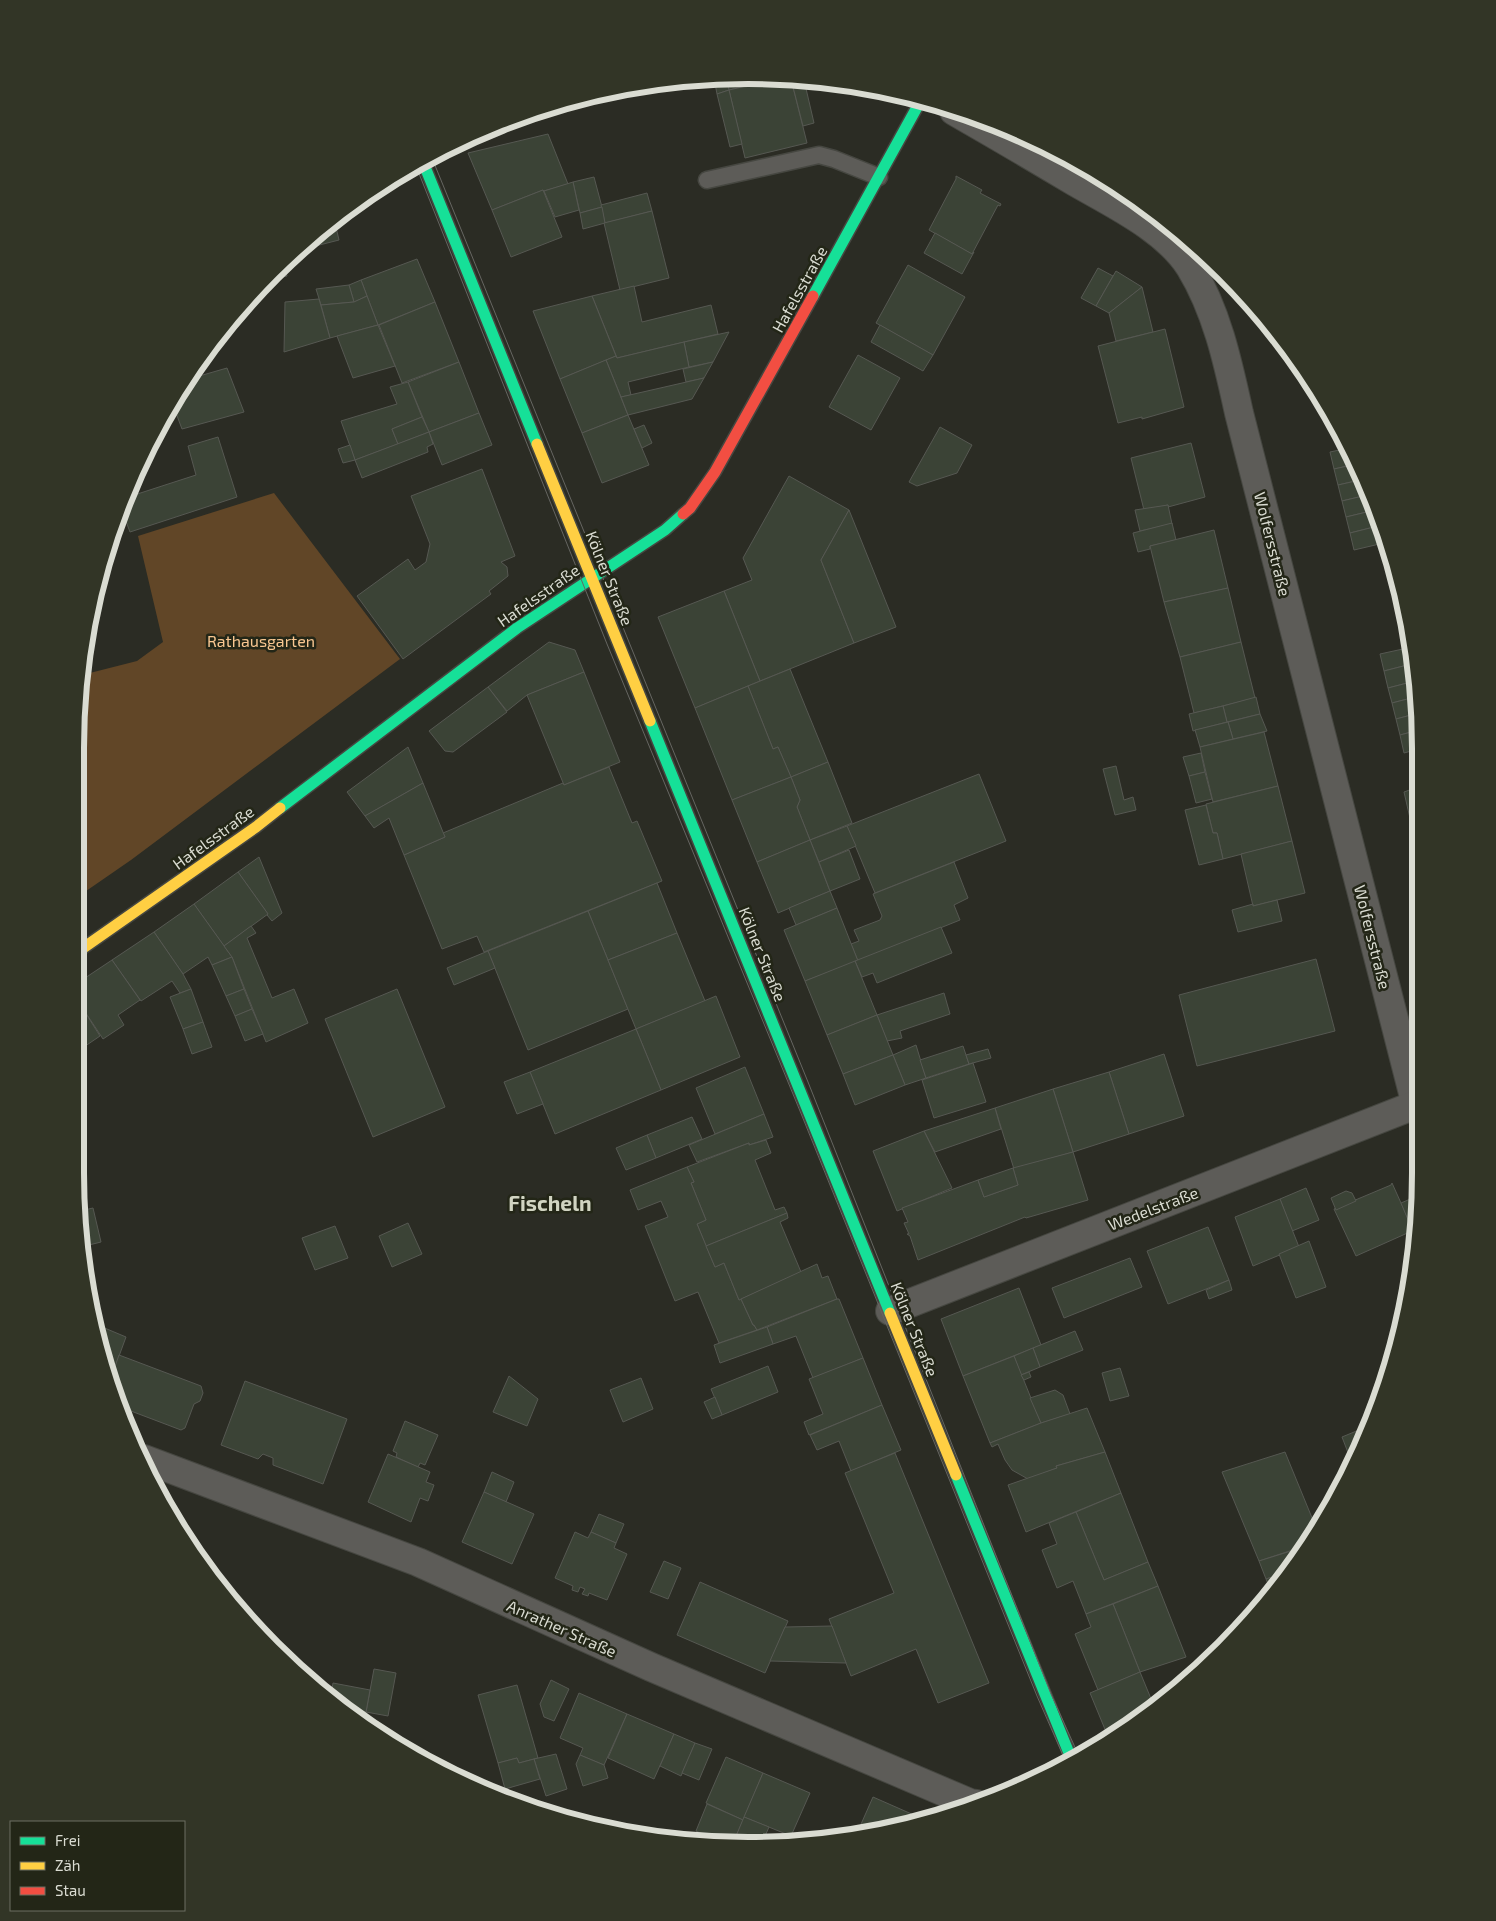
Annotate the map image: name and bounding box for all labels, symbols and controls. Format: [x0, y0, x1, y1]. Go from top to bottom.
street label: Hafelsstraße [767, 243, 831, 335]
street label: Wolfersstraße [1251, 490, 1295, 598]
street label: Kölner Straße [582, 528, 638, 628]
street label: Hafelsstraße [493, 560, 583, 630]
park label: Rathausgarten [207, 631, 315, 650]
street label: Hafelsstraße [169, 801, 257, 873]
street label: Wolfersstraße [1351, 883, 1395, 991]
street label: Kölner Straße [735, 904, 791, 1004]
street label: Wedelstraße [1105, 1182, 1201, 1234]
district label: Fischeln [508, 1190, 592, 1215]
street label: Kölner Straße [887, 1279, 943, 1379]
street label: Anrather Straße [504, 1595, 620, 1661]
legend [10, 1821, 185, 1911]
text: Frei [55, 1831, 80, 1849]
text: Zäh [55, 1856, 80, 1874]
text: Stau [55, 1881, 86, 1899]

